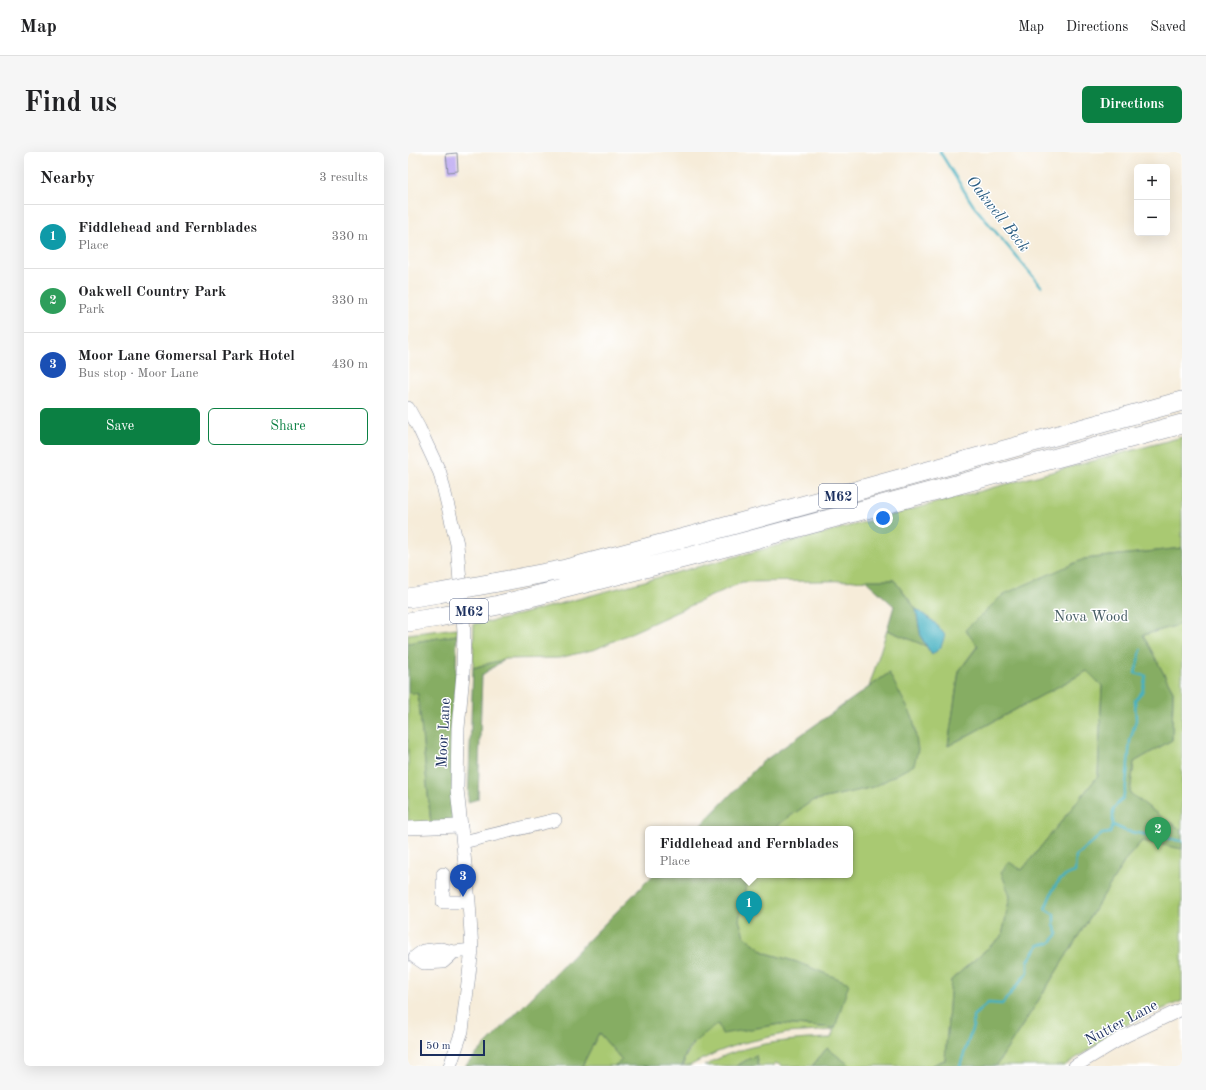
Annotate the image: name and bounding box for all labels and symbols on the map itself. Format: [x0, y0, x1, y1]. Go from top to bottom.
water label: Oakwell Beck [963, 173, 1032, 255]
road number: M62 [819, 484, 857, 508]
your location [873, 508, 893, 528]
road number: M62 [450, 599, 488, 623]
park label: Nova Wood [1054, 610, 1129, 625]
street label: Moor Lane [435, 698, 454, 769]
pin: 2 [1145, 817, 1171, 850]
pin: 3 [450, 864, 476, 897]
pin: 1 [736, 891, 762, 924]
street label: Nutter Lane [1083, 998, 1161, 1049]
scale bar [420, 1038, 485, 1057]

